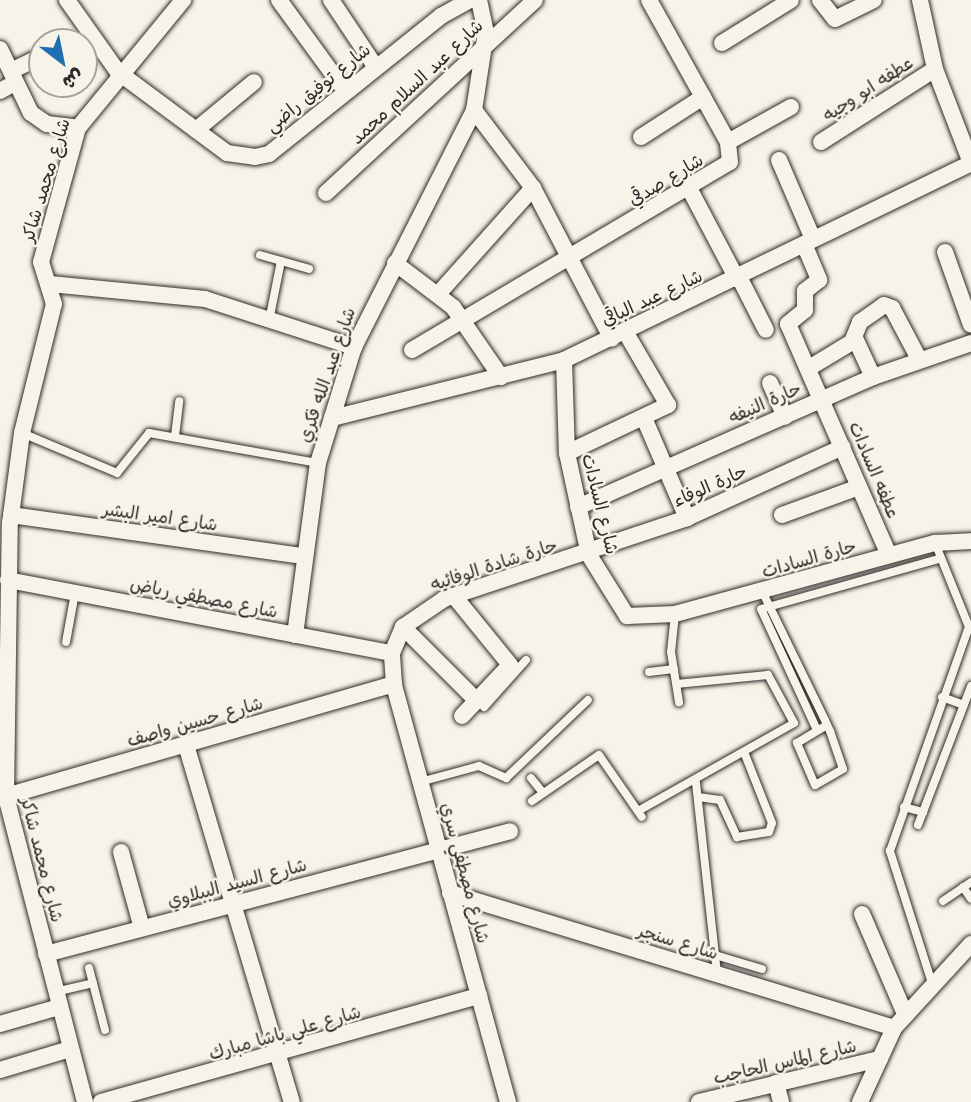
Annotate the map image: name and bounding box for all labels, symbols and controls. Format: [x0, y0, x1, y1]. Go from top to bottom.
street label: شارع عبد السلام محمد [346, 15, 488, 149]
north arrow [28, 28, 98, 98]
street label: شارع توفيق راضي [261, 39, 375, 137]
street label: عطفه ابو وجيه [819, 52, 917, 126]
text: ش [58, 63, 89, 96]
street label: شارع محمد شاكر [17, 116, 75, 244]
street label: شارع صدقي [625, 149, 707, 211]
street label: شارع عبد الباقي [598, 265, 706, 331]
street label: شارع عبد الله فكري [294, 305, 360, 445]
street label: حارة النيفه [725, 377, 805, 429]
street label: عطفه السادات [844, 418, 904, 522]
street label: شارع السادات [577, 451, 623, 557]
street label: حارة الوفاء [670, 460, 750, 512]
street label: شارع امير البشر [101, 498, 219, 536]
street label: حارة شادة الوفائيه [428, 534, 560, 596]
street label: حارة السادات [759, 535, 859, 583]
street label: شارع مصطفي رياض [128, 573, 280, 623]
street label: شارع حسين واصف [125, 692, 265, 752]
street label: شارع محمد شاكر [16, 795, 68, 925]
street label: شارع مصطفي سري [436, 800, 494, 946]
street label: شارع السيد الببلاوي [165, 854, 309, 912]
street label: شارع سنجر [635, 920, 721, 964]
street label: شارع علي باشا مبارك [206, 1001, 364, 1065]
street label: شارع الماس الحاجب [711, 1035, 859, 1089]

